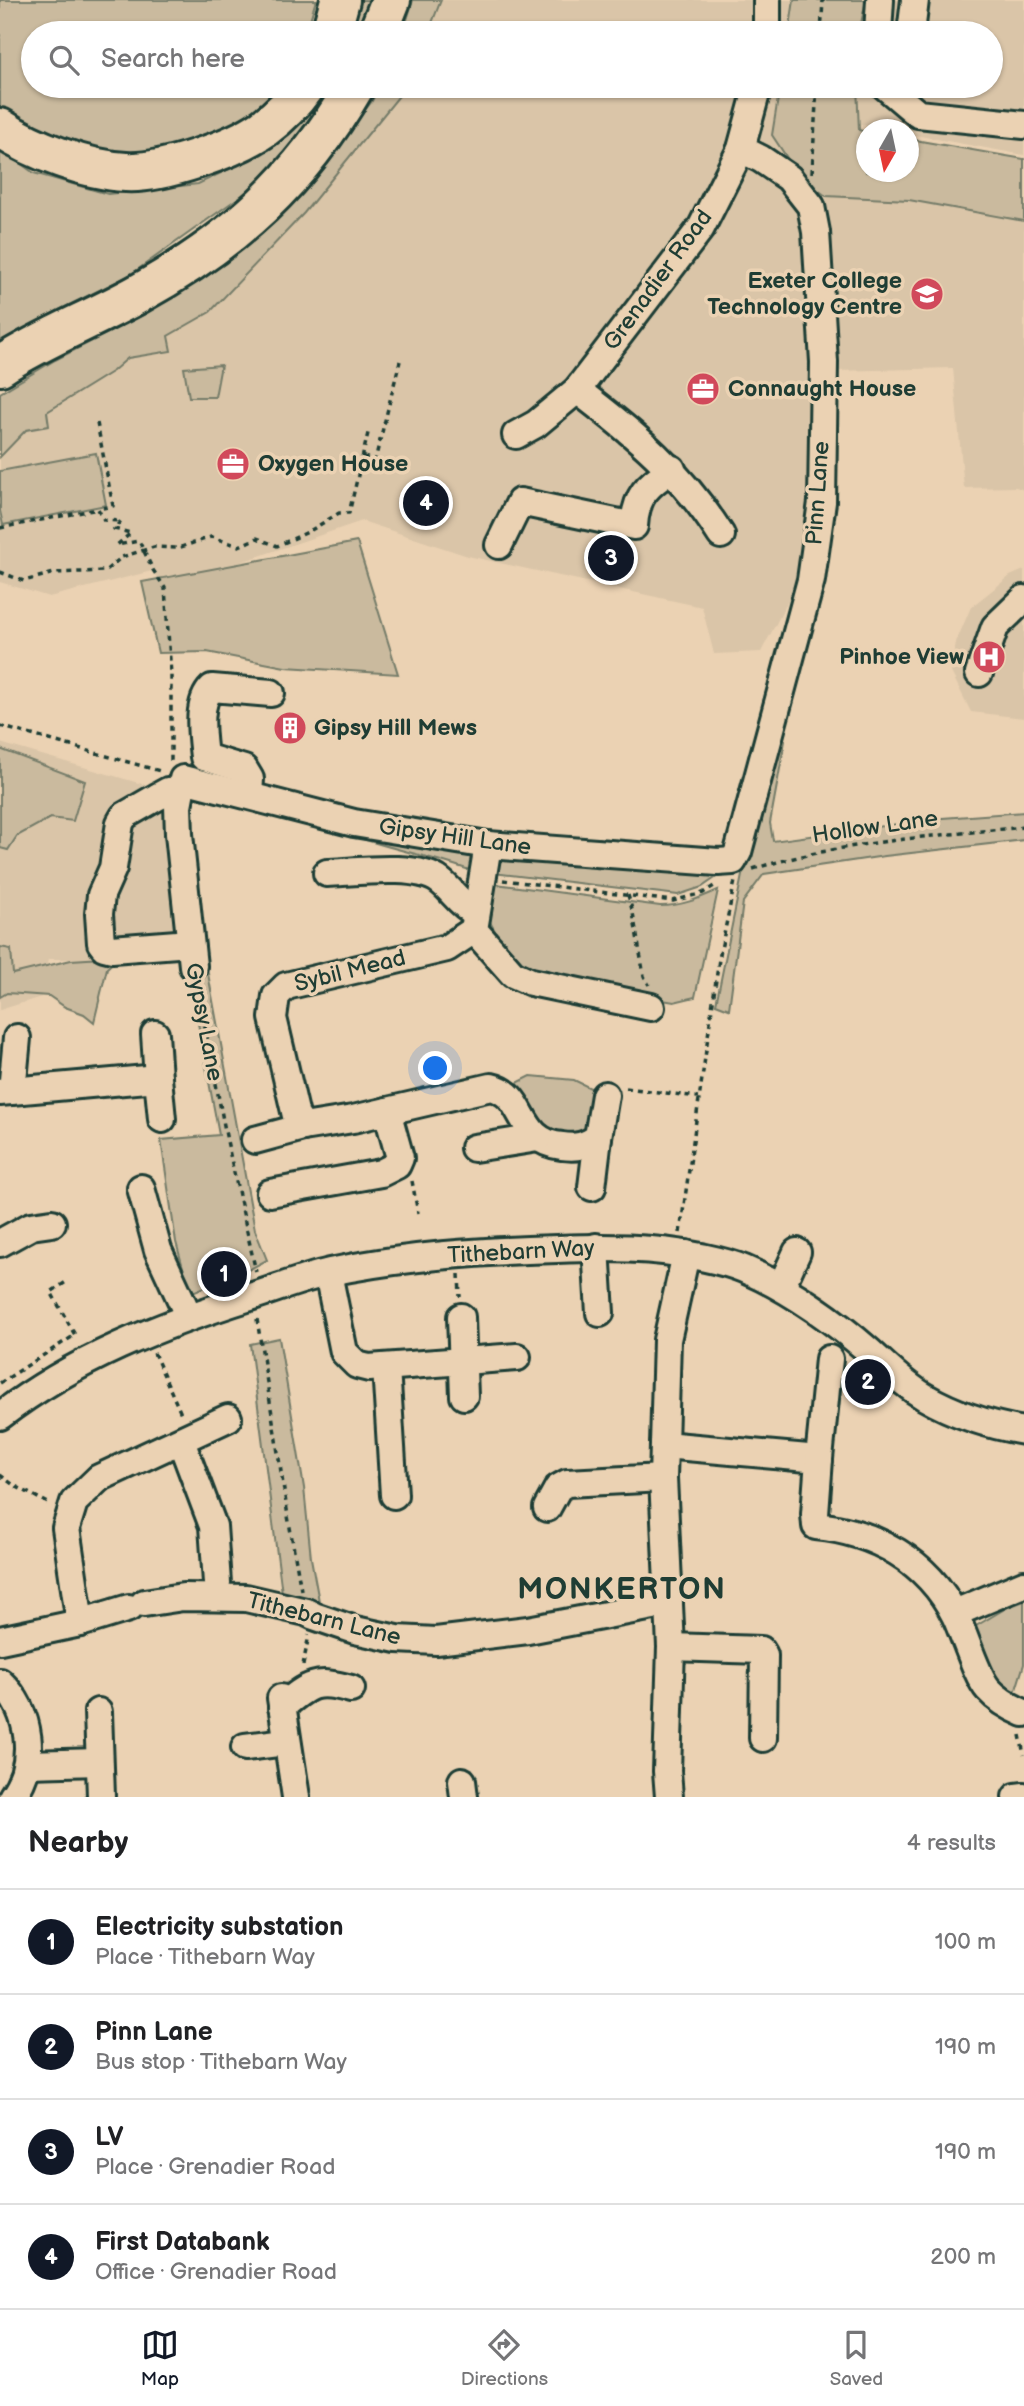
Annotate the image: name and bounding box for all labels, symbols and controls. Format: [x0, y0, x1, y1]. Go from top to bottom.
search box [21, 21, 1003, 98]
icon: search [45, 41, 83, 79]
text: Search here [101, 44, 245, 75]
north arrow [856, 119, 919, 182]
street label: Grenadier Road [598, 204, 718, 356]
place label: Exeter College Technology Centre [707, 267, 902, 321]
school or university icon: Exeter College Technology Centre [908, 275, 946, 313]
office icon: Connaught House [684, 370, 722, 408]
place label: Connaught House [728, 375, 916, 403]
street label: Pinn Lane [800, 440, 836, 546]
office icon: Oxygen House [214, 445, 252, 483]
place label: Oxygen House [258, 450, 408, 478]
pin: 4 [403, 477, 449, 529]
pin: 3 [588, 532, 634, 584]
hospital icon: Pinhoe View [970, 638, 1008, 676]
place label: Pinhoe View [839, 643, 964, 671]
building icon: Gipsy Hill Mews [271, 709, 309, 747]
place label: Gipsy Hill Mews [314, 714, 477, 742]
street label: Hollow Lane [810, 804, 940, 850]
street label: Gipsy Hill Lane [377, 812, 533, 862]
street label: Sybil Mead [291, 944, 409, 998]
street label: Gypsy Lane [179, 961, 229, 1083]
your location [418, 1051, 452, 1085]
street label: Tithebarn Way [447, 1234, 596, 1270]
pin: 1 [201, 1248, 247, 1300]
pin: 2 [845, 1356, 891, 1408]
district label: MONKERTON [517, 1572, 727, 1608]
street label: Tithebarn Lane [244, 1586, 404, 1652]
text: Nearby [28, 1825, 128, 1861]
text: 4 results [907, 1829, 996, 1857]
text: Electricity substation [95, 1912, 344, 1943]
text: 1 [46, 1928, 56, 1956]
text: 100 m [935, 1928, 996, 1956]
text: Place · Tithebarn Way [95, 1943, 315, 1971]
text: Pinn Lane [95, 2017, 213, 2048]
text: 2 [44, 2033, 58, 2061]
text: 190 m [935, 2033, 996, 2061]
text: Bus stop · Tithebarn Way [95, 2048, 347, 2076]
text: LV [95, 2122, 124, 2153]
text: 3 [44, 2138, 58, 2166]
text: 190 m [935, 2138, 996, 2166]
text: Place · Grenadier Road [95, 2153, 335, 2181]
text: First Databank [95, 2227, 270, 2258]
text: 4 [44, 2243, 58, 2271]
text: 200 m [930, 2243, 996, 2271]
text: Office · Grenadier Road [95, 2258, 337, 2286]
tab: Map [141, 2326, 179, 2391]
tab: Directions [461, 2326, 548, 2391]
tab: Saved [830, 2326, 883, 2391]

